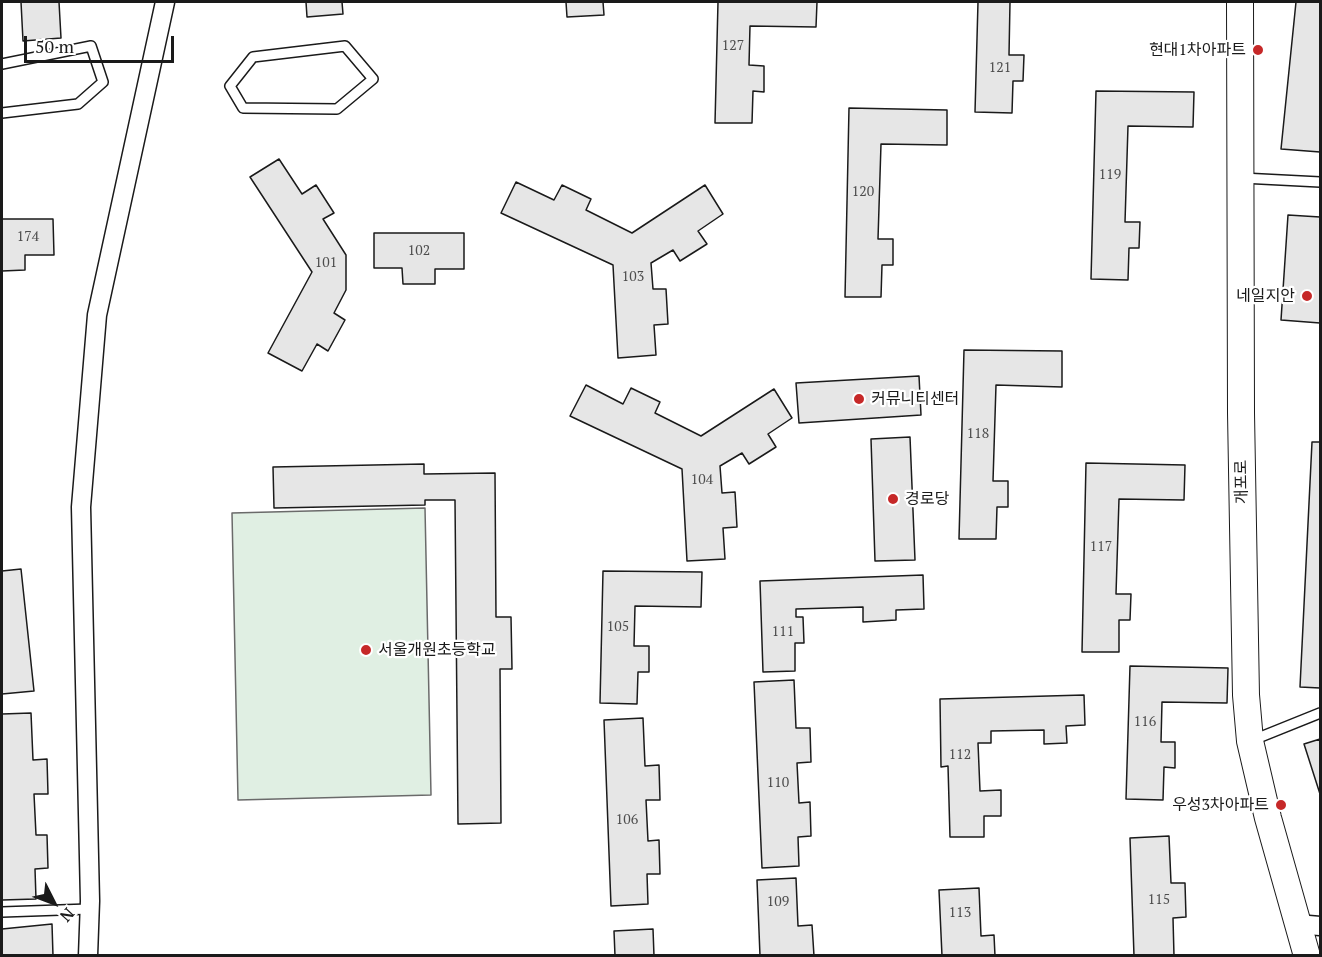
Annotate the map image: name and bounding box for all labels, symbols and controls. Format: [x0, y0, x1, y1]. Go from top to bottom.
scale bar [27, 24, 177, 62]
text: 50 m [35, 34, 74, 58]
house number: 127 [722, 38, 744, 54]
place label: 현대1차아파트 [1149, 40, 1246, 60]
marker: 현대1차아파트 [1251, 43, 1265, 57]
house number: 121 [989, 60, 1011, 76]
house number: 119 [1099, 167, 1121, 183]
house number: 120 [852, 184, 874, 200]
house number: 174 [17, 229, 39, 245]
house number: 102 [408, 243, 430, 259]
house number: 101 [315, 255, 337, 271]
house number: 103 [622, 269, 644, 285]
place label: 네일지안 [1236, 286, 1295, 306]
marker: 네일지안 [1300, 289, 1314, 303]
place label: 커뮤니티센터 [871, 389, 959, 409]
marker: 커뮤니티센터 [852, 392, 866, 406]
house number: 118 [967, 426, 989, 442]
street label: 개포로 [1232, 460, 1252, 504]
house number: 104 [691, 472, 713, 488]
place label: 경로당 [905, 489, 949, 509]
marker: 경로당 [886, 492, 900, 506]
house number: 117 [1090, 539, 1112, 555]
house number: 105 [607, 619, 629, 635]
house number: 111 [772, 624, 794, 640]
place label: 서울개원초등학교 [378, 640, 496, 660]
marker: 서울개원초등학교 [359, 643, 373, 657]
house number: 116 [1134, 714, 1156, 730]
house number: 112 [949, 747, 971, 763]
house number: 110 [767, 775, 789, 791]
place label: 우성3차아파트 [1172, 795, 1269, 815]
marker: 우성3차아파트 [1274, 798, 1288, 812]
house number: 106 [616, 812, 638, 828]
north arrow [24, 873, 84, 933]
house number: 115 [1148, 892, 1170, 908]
house number: 109 [767, 894, 789, 910]
text: N [55, 903, 80, 927]
house number: 113 [949, 905, 971, 921]

